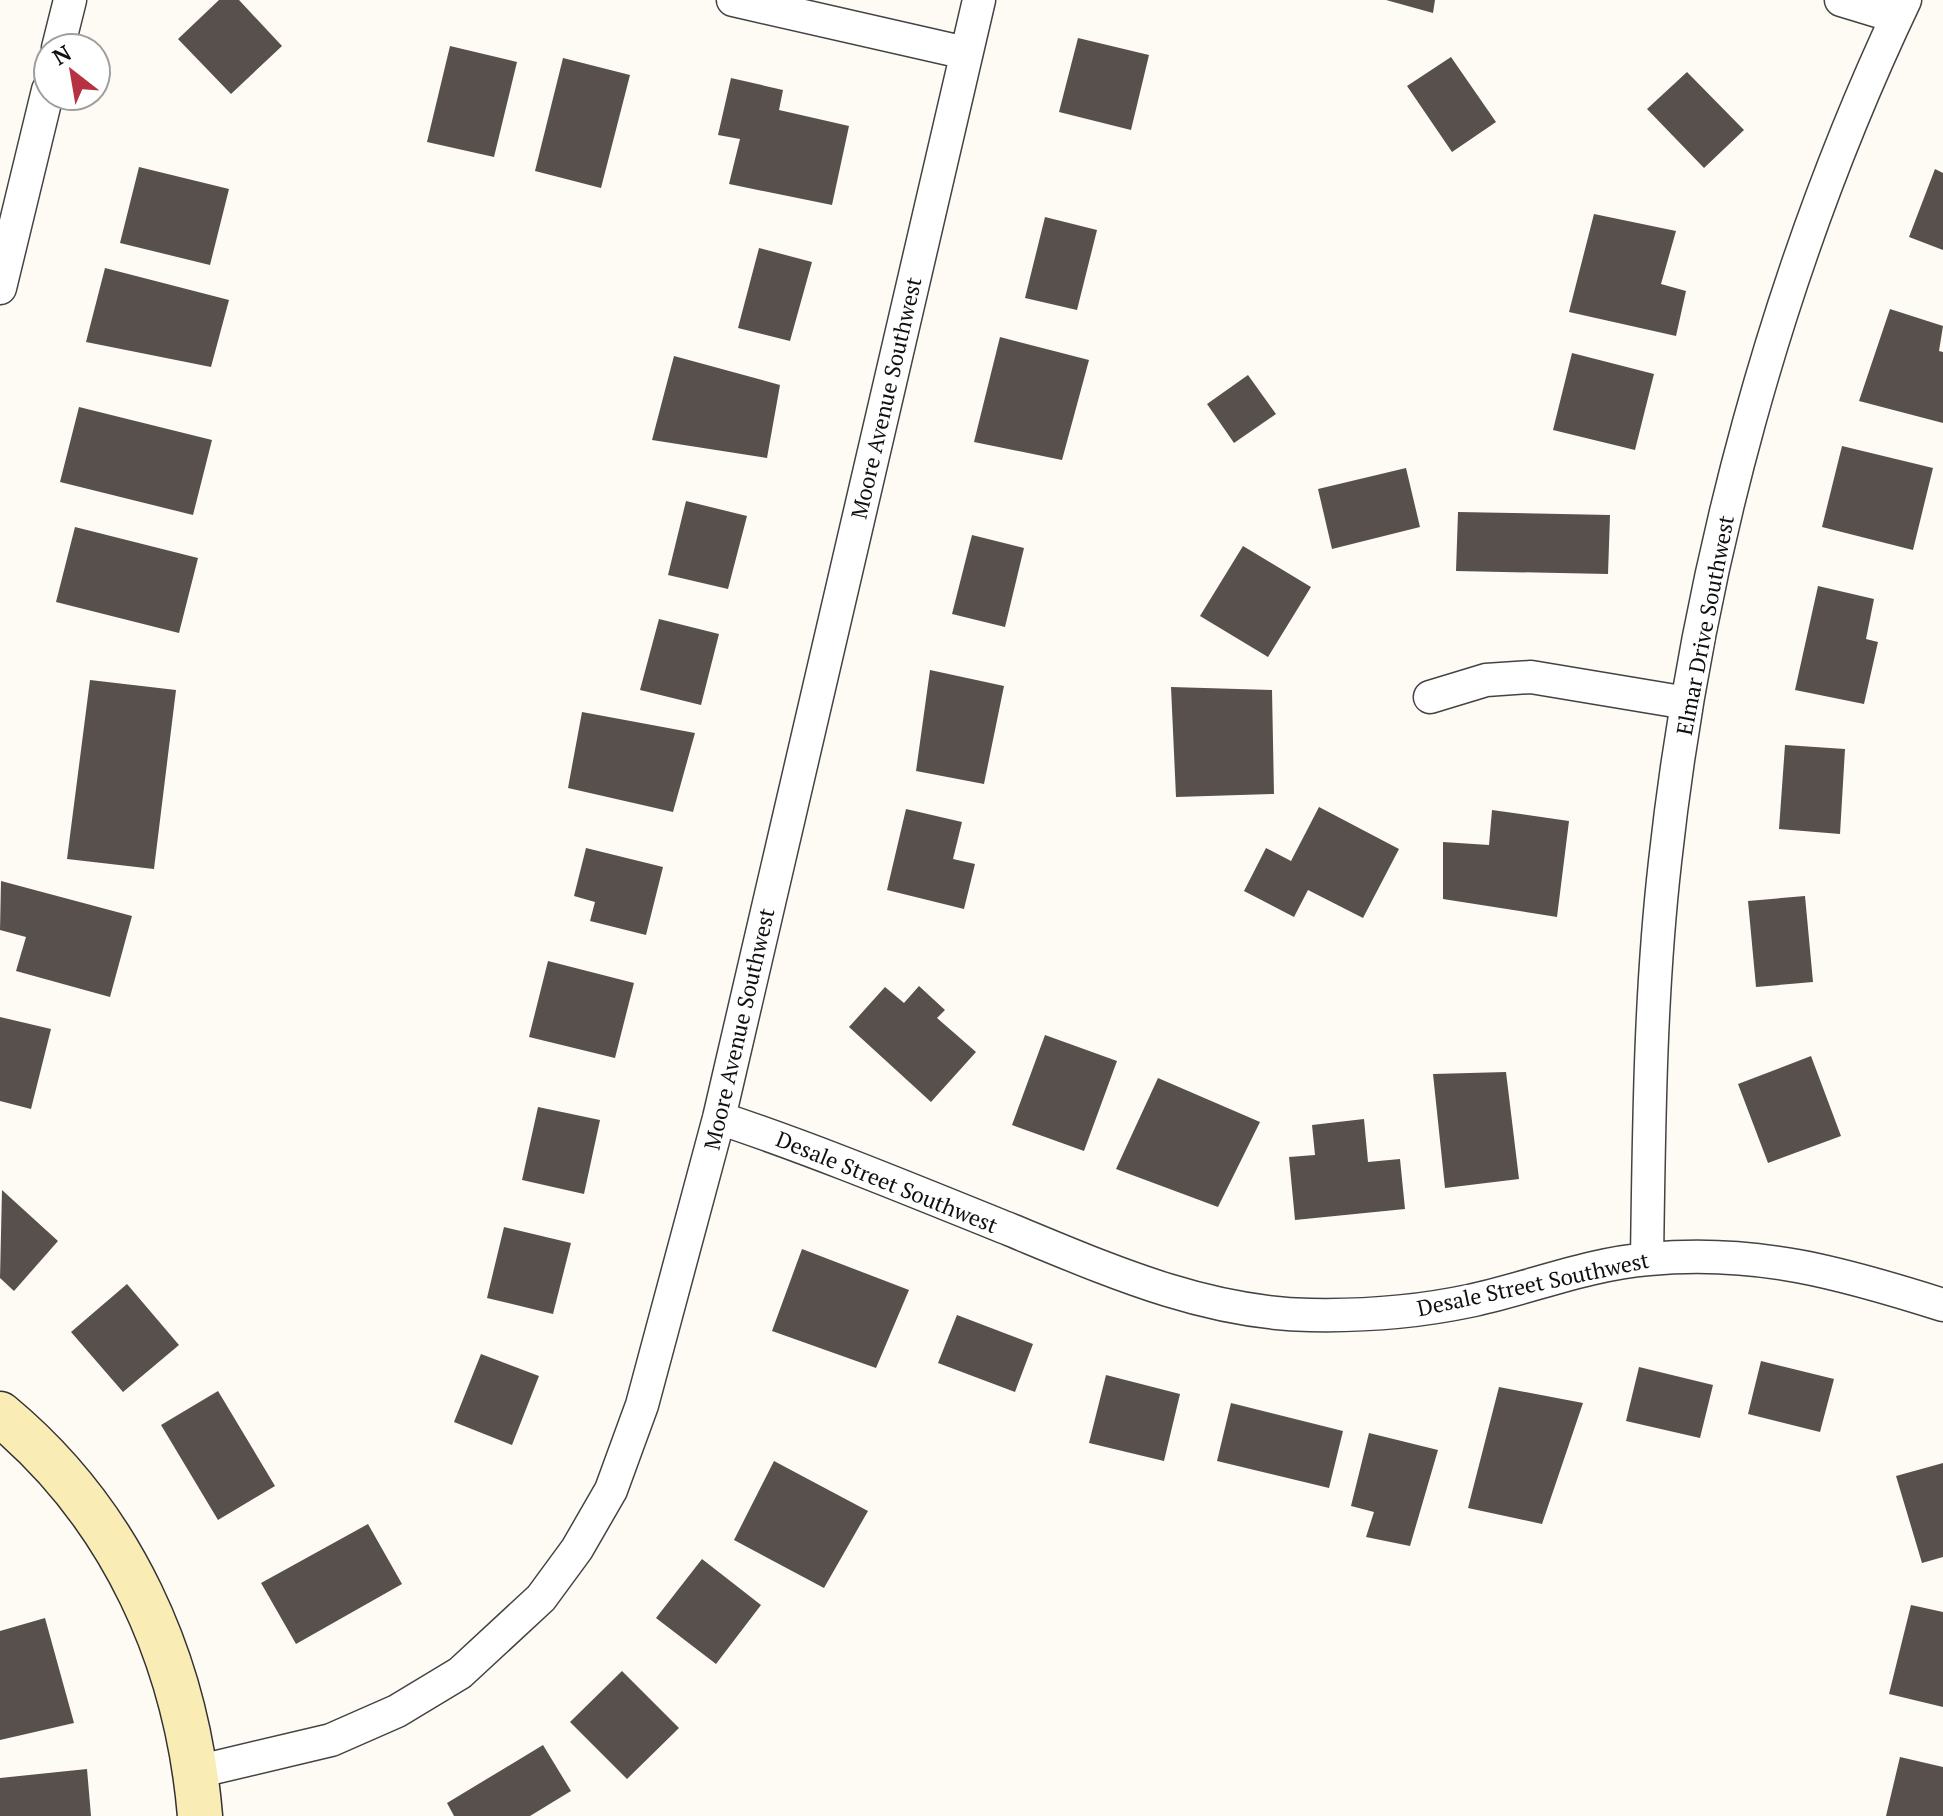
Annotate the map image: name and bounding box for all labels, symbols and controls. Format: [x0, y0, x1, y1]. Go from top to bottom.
north arrow [32, 32, 112, 112]
text: N [47, 38, 76, 71]
street label: Moore Avenue Southwest [844, 274, 927, 522]
street label: Elmar Drive Southwest [1669, 513, 1740, 737]
street label: Moore Avenue Southwest [697, 905, 780, 1153]
street label: Desale Street Southwest [772, 1124, 1002, 1239]
street label: Desale Street Southwest [1414, 1245, 1652, 1322]

